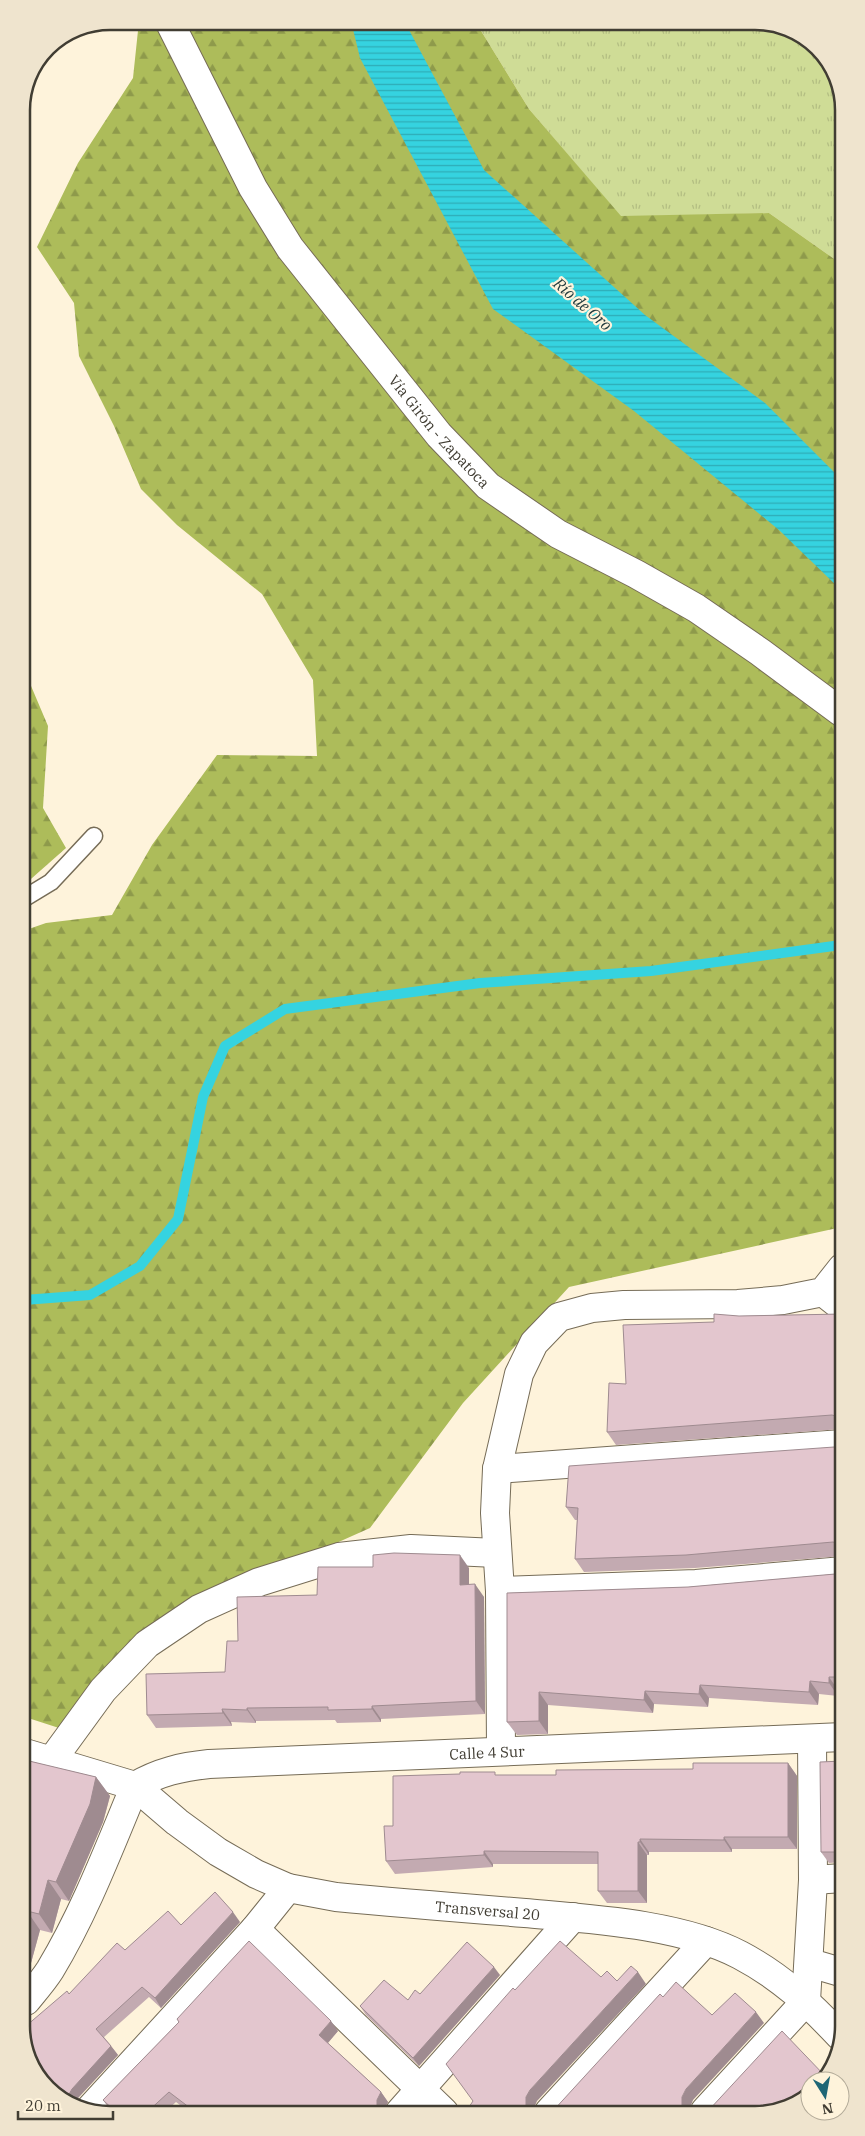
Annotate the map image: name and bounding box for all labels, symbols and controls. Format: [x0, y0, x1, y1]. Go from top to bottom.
water label: Río de Oro [549, 273, 616, 335]
street label: Vía Girón - Zapatoca [385, 371, 494, 492]
street label: Calle 4 Sur [449, 1741, 525, 1763]
street label: Transversal 20 [435, 1896, 541, 1924]
north arrow [800, 2071, 850, 2121]
scale bar [18, 2088, 112, 2120]
text: 20 m [25, 2096, 61, 2115]
text: N [820, 2099, 835, 2119]

